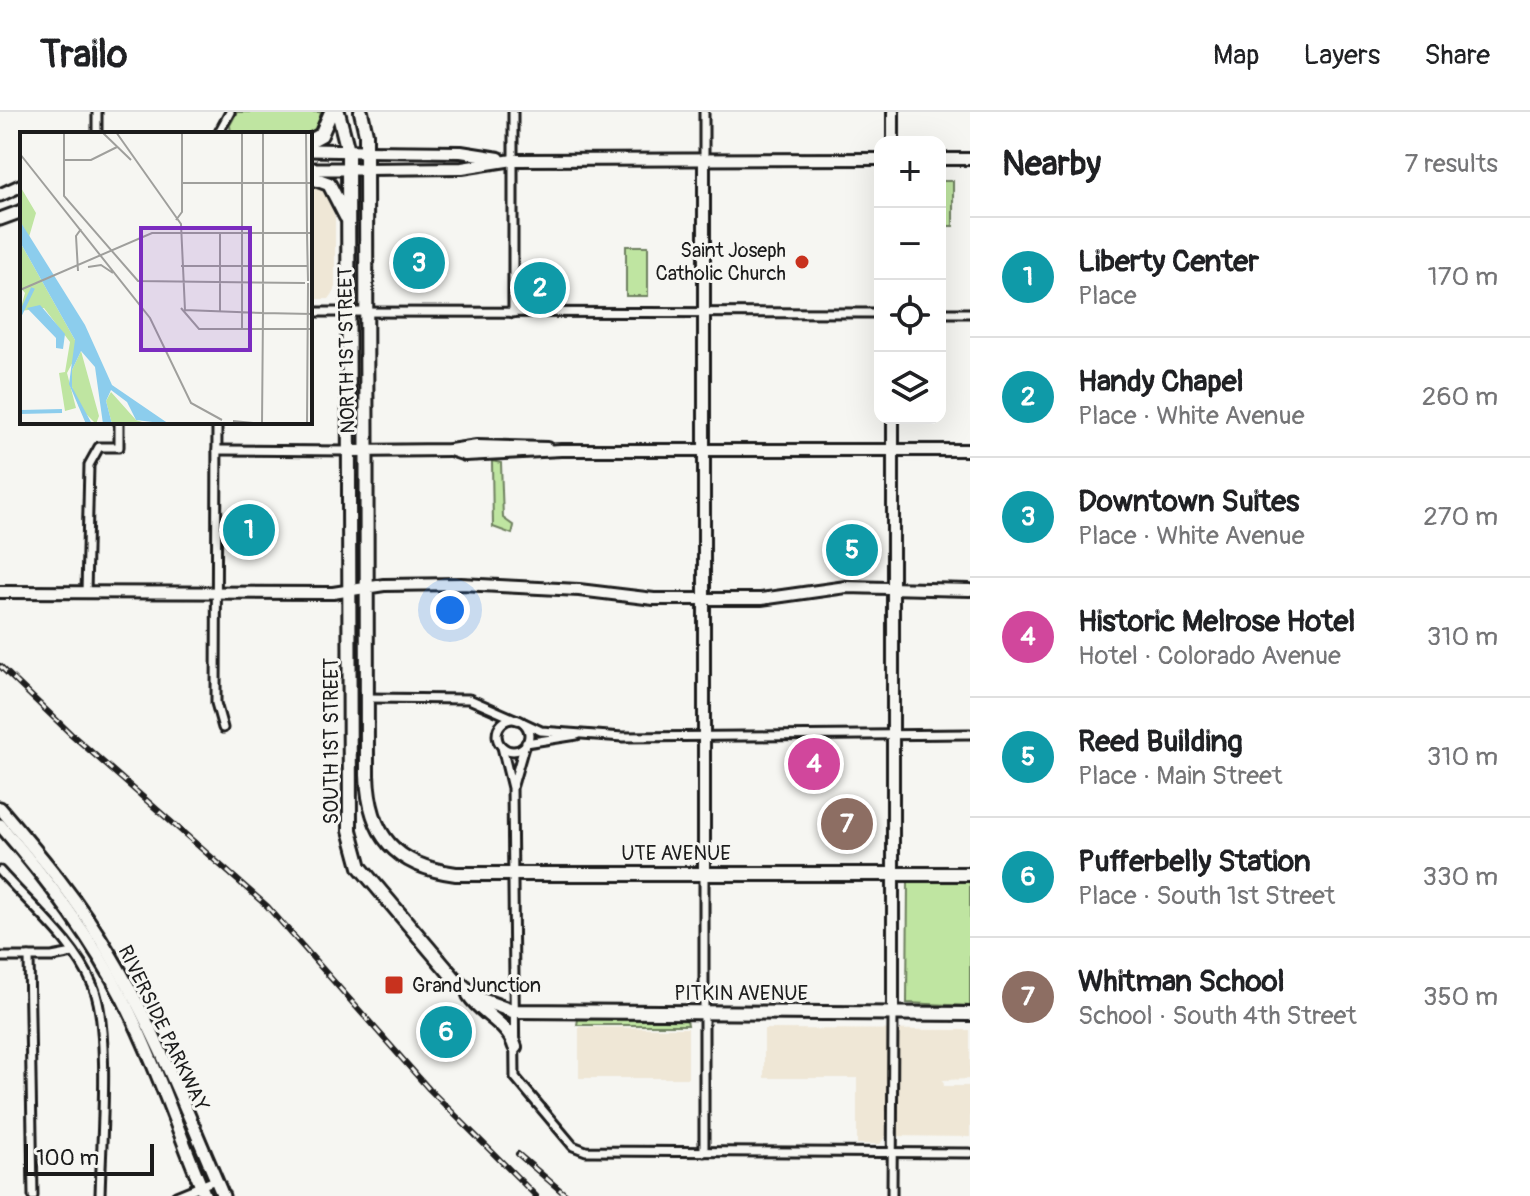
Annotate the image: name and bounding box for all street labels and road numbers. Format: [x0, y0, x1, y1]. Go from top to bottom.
street label: NORTH 1ST STREET [333, 266, 360, 434]
street label: SOUTH 1ST STREET [319, 658, 344, 824]
street label: UTE AVENUE [621, 841, 731, 866]
street label: RIVERSIDE PARKWAY [112, 941, 215, 1116]
street label: PITKIN AVENUE [674, 981, 808, 1006]

